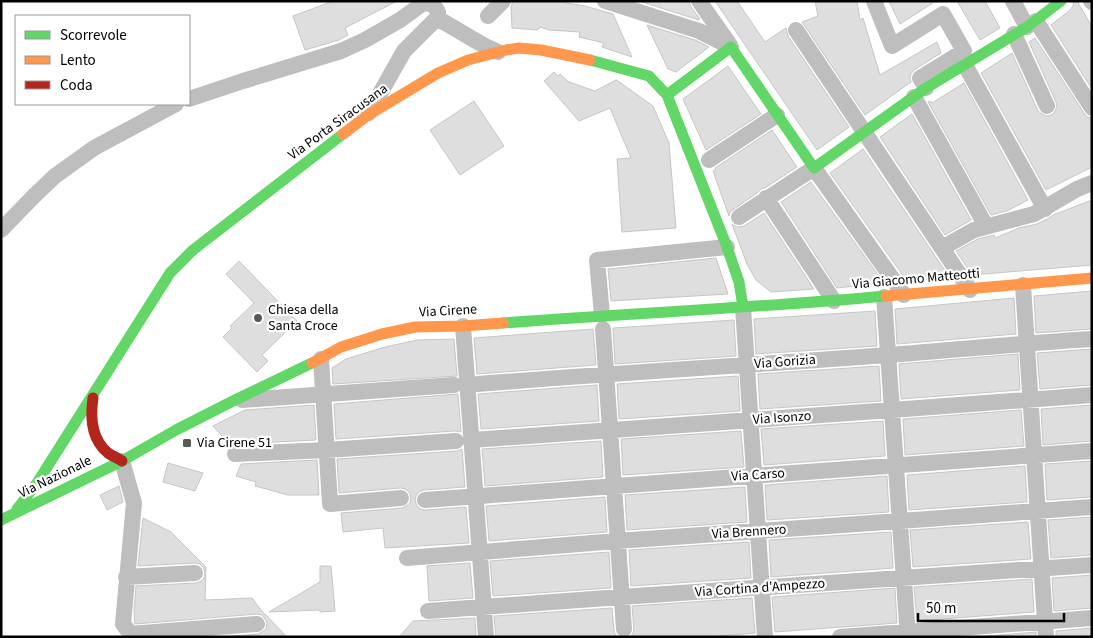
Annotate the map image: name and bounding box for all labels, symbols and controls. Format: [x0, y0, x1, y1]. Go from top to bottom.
legend [15, 15, 190, 105]
text: Scorrevole [60, 25, 127, 46]
text: Lento [60, 50, 96, 71]
text: Coda [60, 75, 93, 96]
street label: Via Porta Siracusana [284, 79, 392, 165]
street label: Via Giacomo Matteotti [851, 263, 981, 295]
street label: Via Cirene [418, 299, 478, 323]
place label: Chiesa della Santa Croce [268, 300, 339, 336]
marker: Chiesa della Santa Croce [252, 312, 264, 324]
street label: Via Gorizia [754, 350, 816, 374]
street label: Via Isonzo [752, 406, 812, 430]
place label: Via Cirene 51 [197, 433, 272, 453]
marker: Via Cirene 51 [181, 437, 193, 449]
street label: Via Nazionale [15, 451, 95, 503]
street label: Via Carso [730, 463, 786, 487]
street label: Via Brennero [711, 519, 787, 545]
street label: Via Cortina d'Ampezzo [694, 573, 826, 603]
scale bar [918, 590, 1064, 622]
text: 50 m [926, 598, 956, 619]

